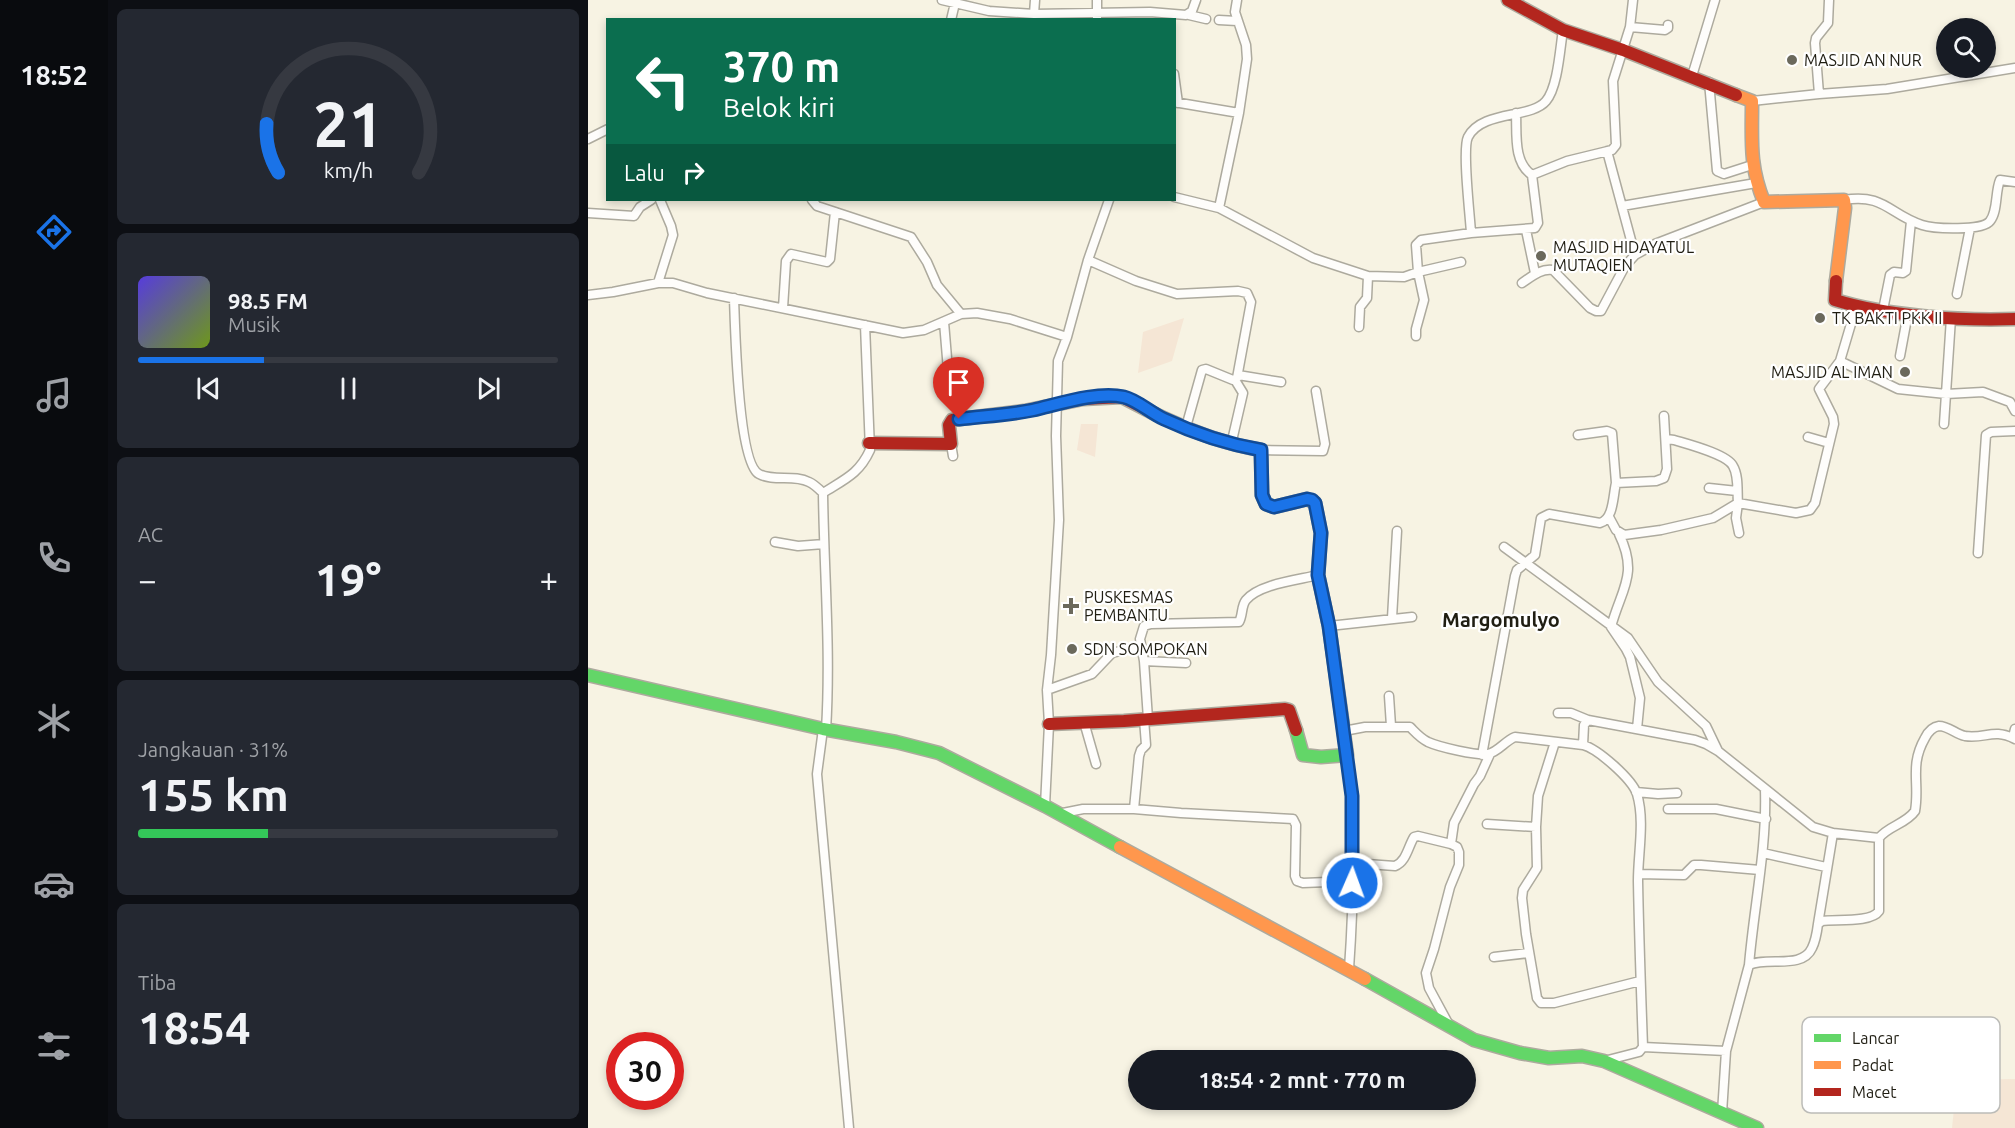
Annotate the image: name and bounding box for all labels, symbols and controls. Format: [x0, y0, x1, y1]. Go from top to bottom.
map controls [1936, 18, 1996, 78]
button: search [1936, 18, 1996, 78]
icon: left [624, 42, 702, 120]
text: 370 m [723, 43, 840, 90]
place label: MASJID AN NUR [1804, 51, 1922, 69]
marker: MASJID AN NUR [1785, 53, 1799, 67]
text: 18:52 [20, 60, 88, 90]
text: 21 [313, 90, 383, 160]
text: Belok kiri [723, 92, 835, 122]
icon: right [677, 156, 710, 189]
text: km/h [323, 159, 373, 183]
text: Lalu [624, 160, 665, 185]
icon: directions [33, 211, 75, 253]
place label: MASJID HIDAYATUL MUTAQIEN [1553, 238, 1694, 274]
marker: MASJID HIDAYATUL MUTAQIEN [1534, 249, 1548, 263]
text: 98.5 FM [228, 288, 308, 313]
place label: TK BAKTI PKK II [1832, 309, 1942, 327]
marker: TK BAKTI PKK II [1813, 311, 1827, 325]
text: Musik [228, 313, 280, 336]
pin [933, 357, 984, 419]
place label: MASJID AL IMAN [1771, 363, 1893, 381]
marker: MASJID AL IMAN [1898, 365, 1912, 379]
icon: arrive [942, 366, 975, 399]
icon: previous [192, 372, 225, 405]
icon: pause [332, 372, 365, 405]
icon: next [472, 372, 505, 405]
icon: music [33, 374, 75, 416]
text: AC [138, 523, 163, 546]
icon: phone [33, 537, 75, 579]
text: 19° [315, 554, 381, 605]
text: − [138, 561, 157, 598]
text: + [539, 561, 558, 598]
place label: PUSKESMAS PEMBANTU [1084, 588, 1173, 624]
marker: PUSKESMAS PEMBANTU [1062, 597, 1080, 615]
district label: Margomulyo [1442, 608, 1560, 631]
place label: SDN SOMPOKAN [1084, 640, 1208, 658]
marker: SDN SOMPOKAN [1065, 642, 1079, 656]
icon: climate [33, 700, 75, 742]
text: Jangkauan · 31% [138, 738, 288, 761]
text: 155 km [138, 769, 289, 820]
position arrow [1320, 851, 1384, 915]
icon: car [33, 863, 75, 905]
text: Tiba [138, 971, 176, 994]
text: 18:54 [138, 1002, 251, 1053]
legend [1802, 1017, 2000, 1113]
icon: filters [33, 1025, 75, 1067]
text: Lancar [1852, 1029, 1899, 1047]
speed limit sign: 30 [606, 1032, 684, 1110]
text: Padat [1852, 1056, 1894, 1074]
text: 18:54 · 2 mnt · 770 m [1198, 1067, 1406, 1092]
text: Macet [1852, 1083, 1897, 1101]

